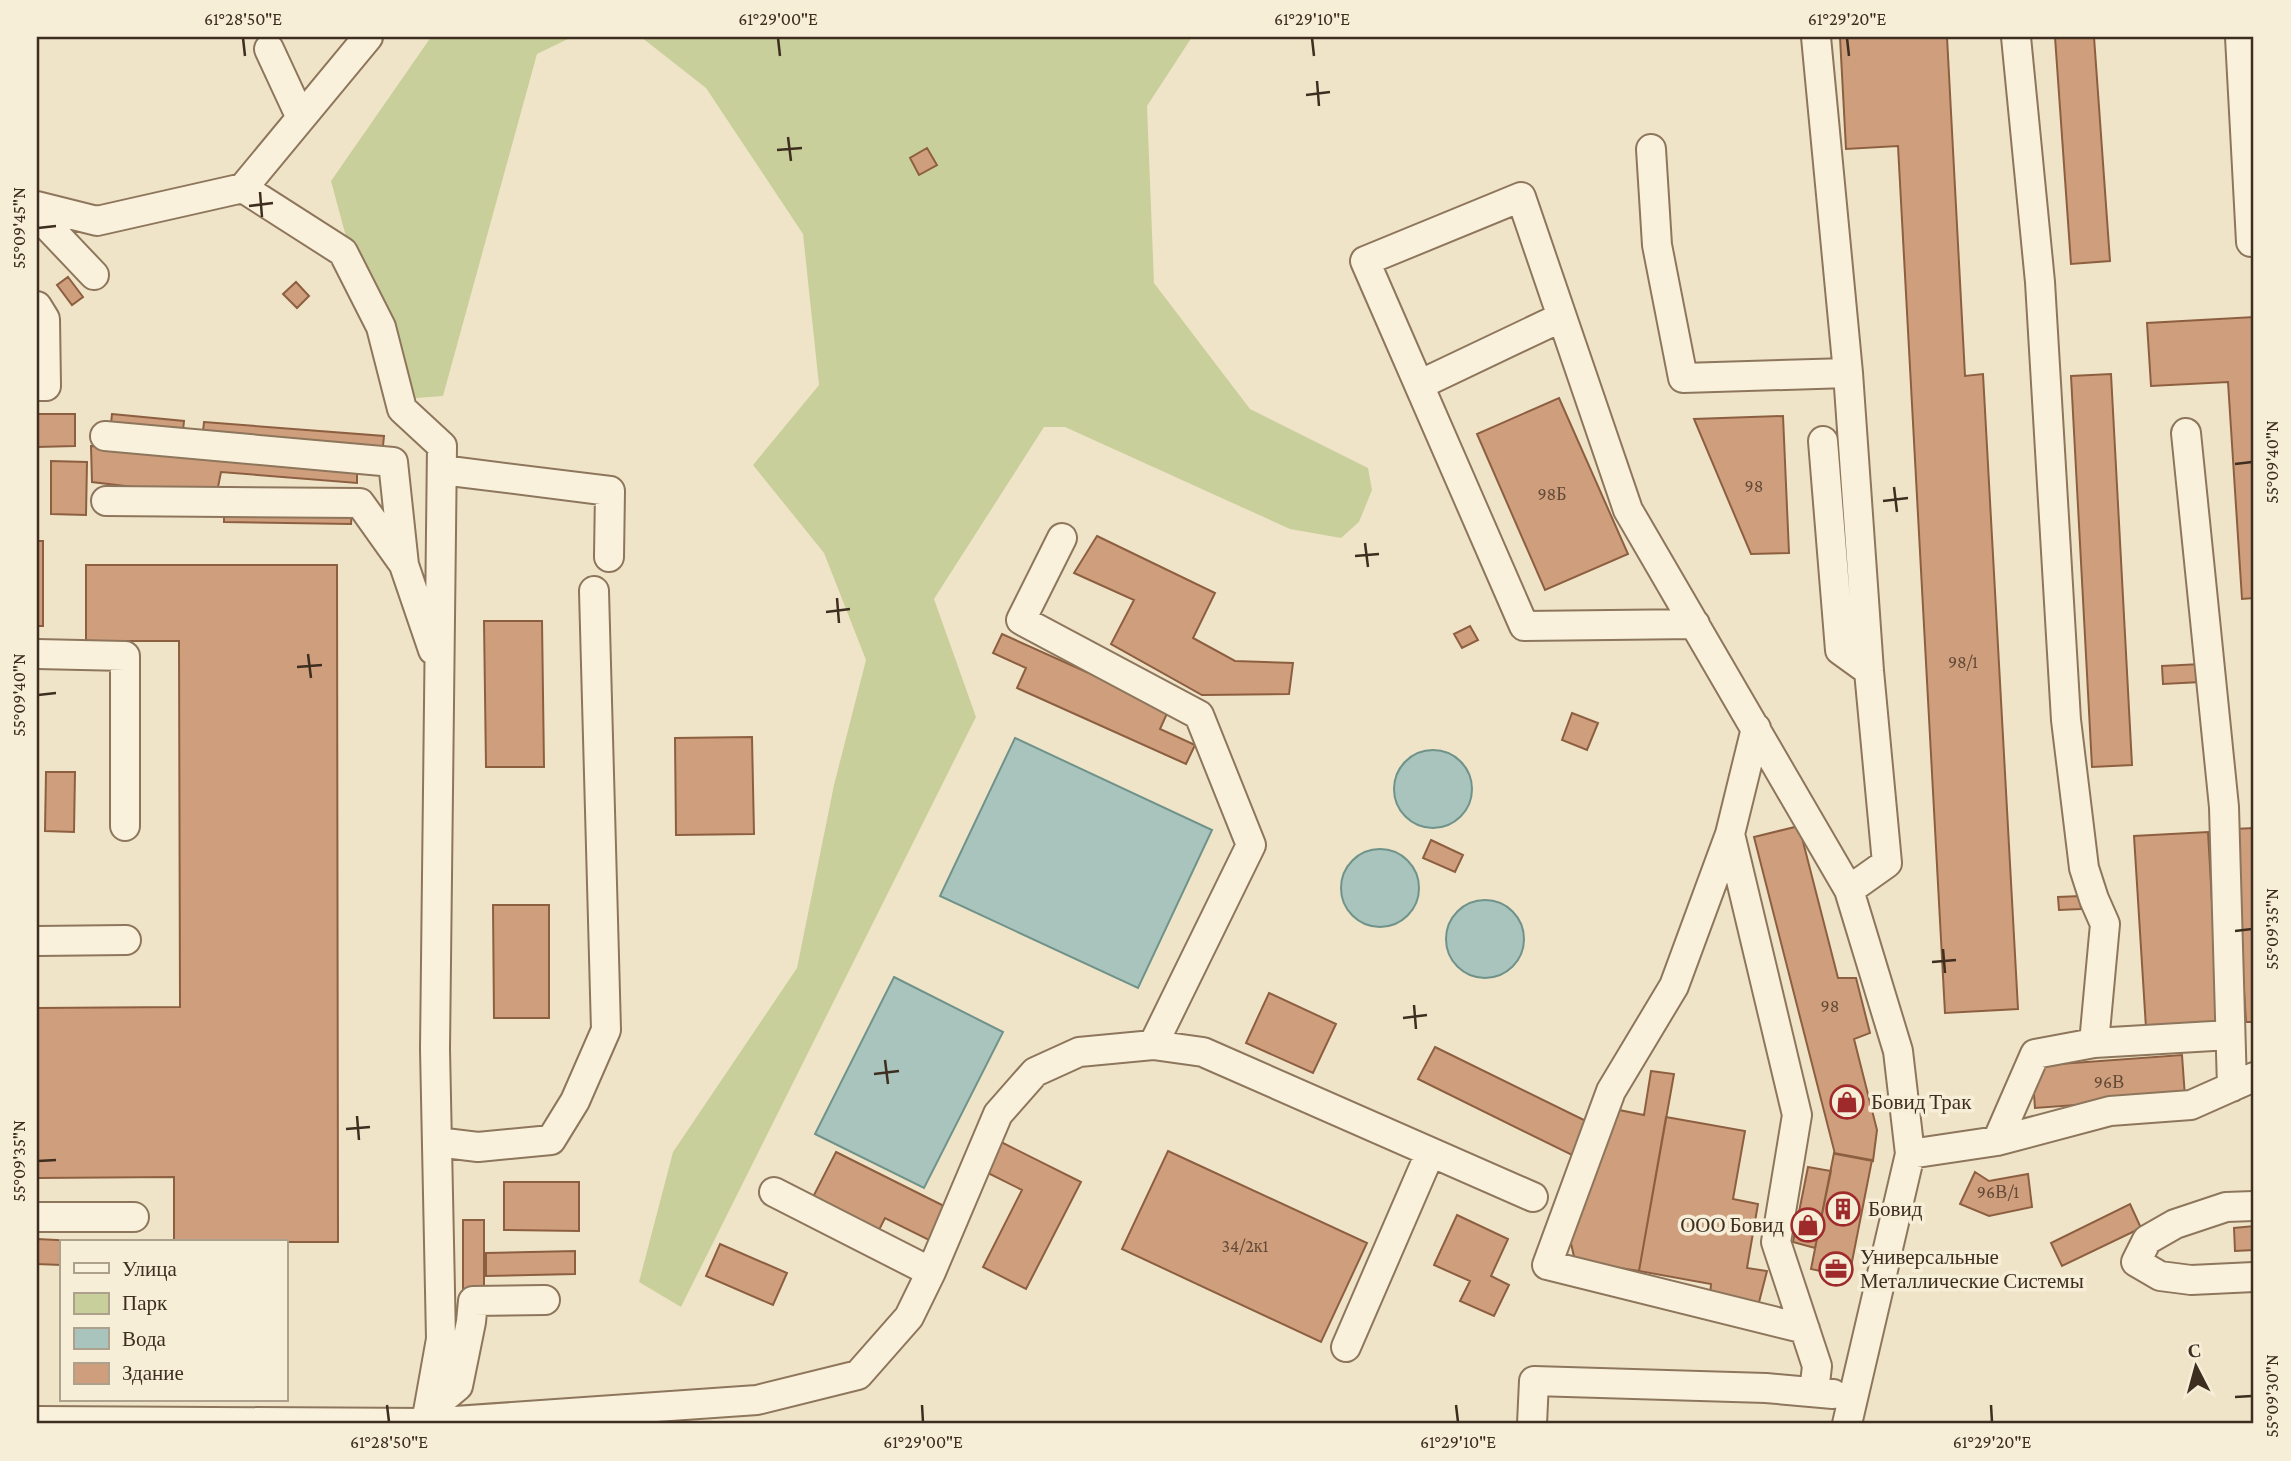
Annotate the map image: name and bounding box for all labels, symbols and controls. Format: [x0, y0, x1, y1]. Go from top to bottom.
text: 61°28'50"E [204, 9, 282, 29]
text: 61°29'00"E [738, 9, 818, 29]
text: 61°29'10"E [1274, 9, 1350, 29]
text: 61°29'20"E [1808, 9, 1887, 29]
text: 55°09'45"N [9, 187, 29, 269]
text: 55°09'40"N [2262, 420, 2282, 504]
house number: 98 [1745, 476, 1763, 496]
house number: 98Б [1537, 484, 1567, 504]
house number: 98/1 [1948, 652, 1978, 672]
text: 55°09'40"N [9, 653, 29, 737]
text: 55°09'35"N [2262, 888, 2282, 970]
house number: 98 [1821, 996, 1839, 1016]
house number: 96В [2094, 1072, 2124, 1092]
shop icon: Бовид Трак [1828, 1083, 1866, 1121]
place label: Бовид Трак [1871, 1090, 1972, 1114]
text: 55°09'35"N [9, 1120, 29, 1202]
house number: 96В/1 [1977, 1182, 2019, 1202]
building icon: Бовид [1824, 1190, 1862, 1228]
place label: Бовид [1868, 1197, 1923, 1221]
shop icon: ООО Бовид [1789, 1206, 1827, 1244]
place label: ООО Бовид [1680, 1213, 1784, 1237]
house number: 34/2к1 [1222, 1236, 1268, 1256]
legend [60, 1240, 287, 1402]
place label: Универсальные Металлические Системы [1860, 1245, 2084, 1293]
office icon: Универсальные Металлические Системы [1817, 1250, 1855, 1288]
text: Улица [122, 1257, 177, 1281]
text: Парк [122, 1291, 168, 1315]
text: Вода [122, 1327, 167, 1351]
north arrow [2162, 1332, 2232, 1402]
text: С [2186, 1339, 2202, 1362]
text: 55°09'30"N [2262, 1354, 2282, 1438]
text: Здание [122, 1361, 184, 1385]
text: 61°28'50"E [350, 1432, 428, 1452]
text: 61°29'00"E [883, 1432, 963, 1452]
text: 61°29'10"E [1420, 1432, 1496, 1452]
text: 61°29'20"E [1953, 1432, 2032, 1452]

